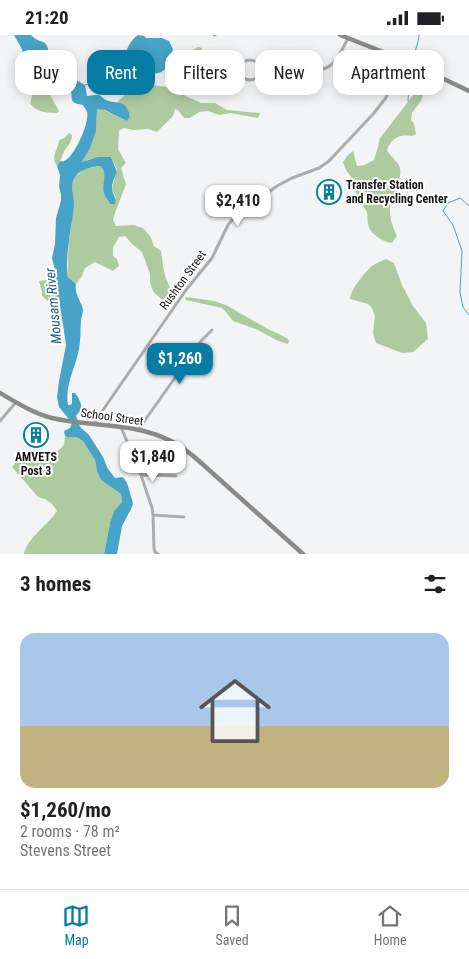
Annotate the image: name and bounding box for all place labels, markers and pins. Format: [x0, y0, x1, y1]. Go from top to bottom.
place label: Transfer Station and Recycling Center [346, 178, 448, 206]
building icon: Transfer Station and Recycling Center [316, 179, 342, 205]
pin: $2,410 [197, 185, 279, 227]
pin: $1,260 [139, 343, 221, 385]
building icon: AMVETS Post 3 [23, 422, 49, 448]
pin: $1,840 [112, 441, 194, 483]
place label: AMVETS Post 3 [15, 450, 58, 478]

